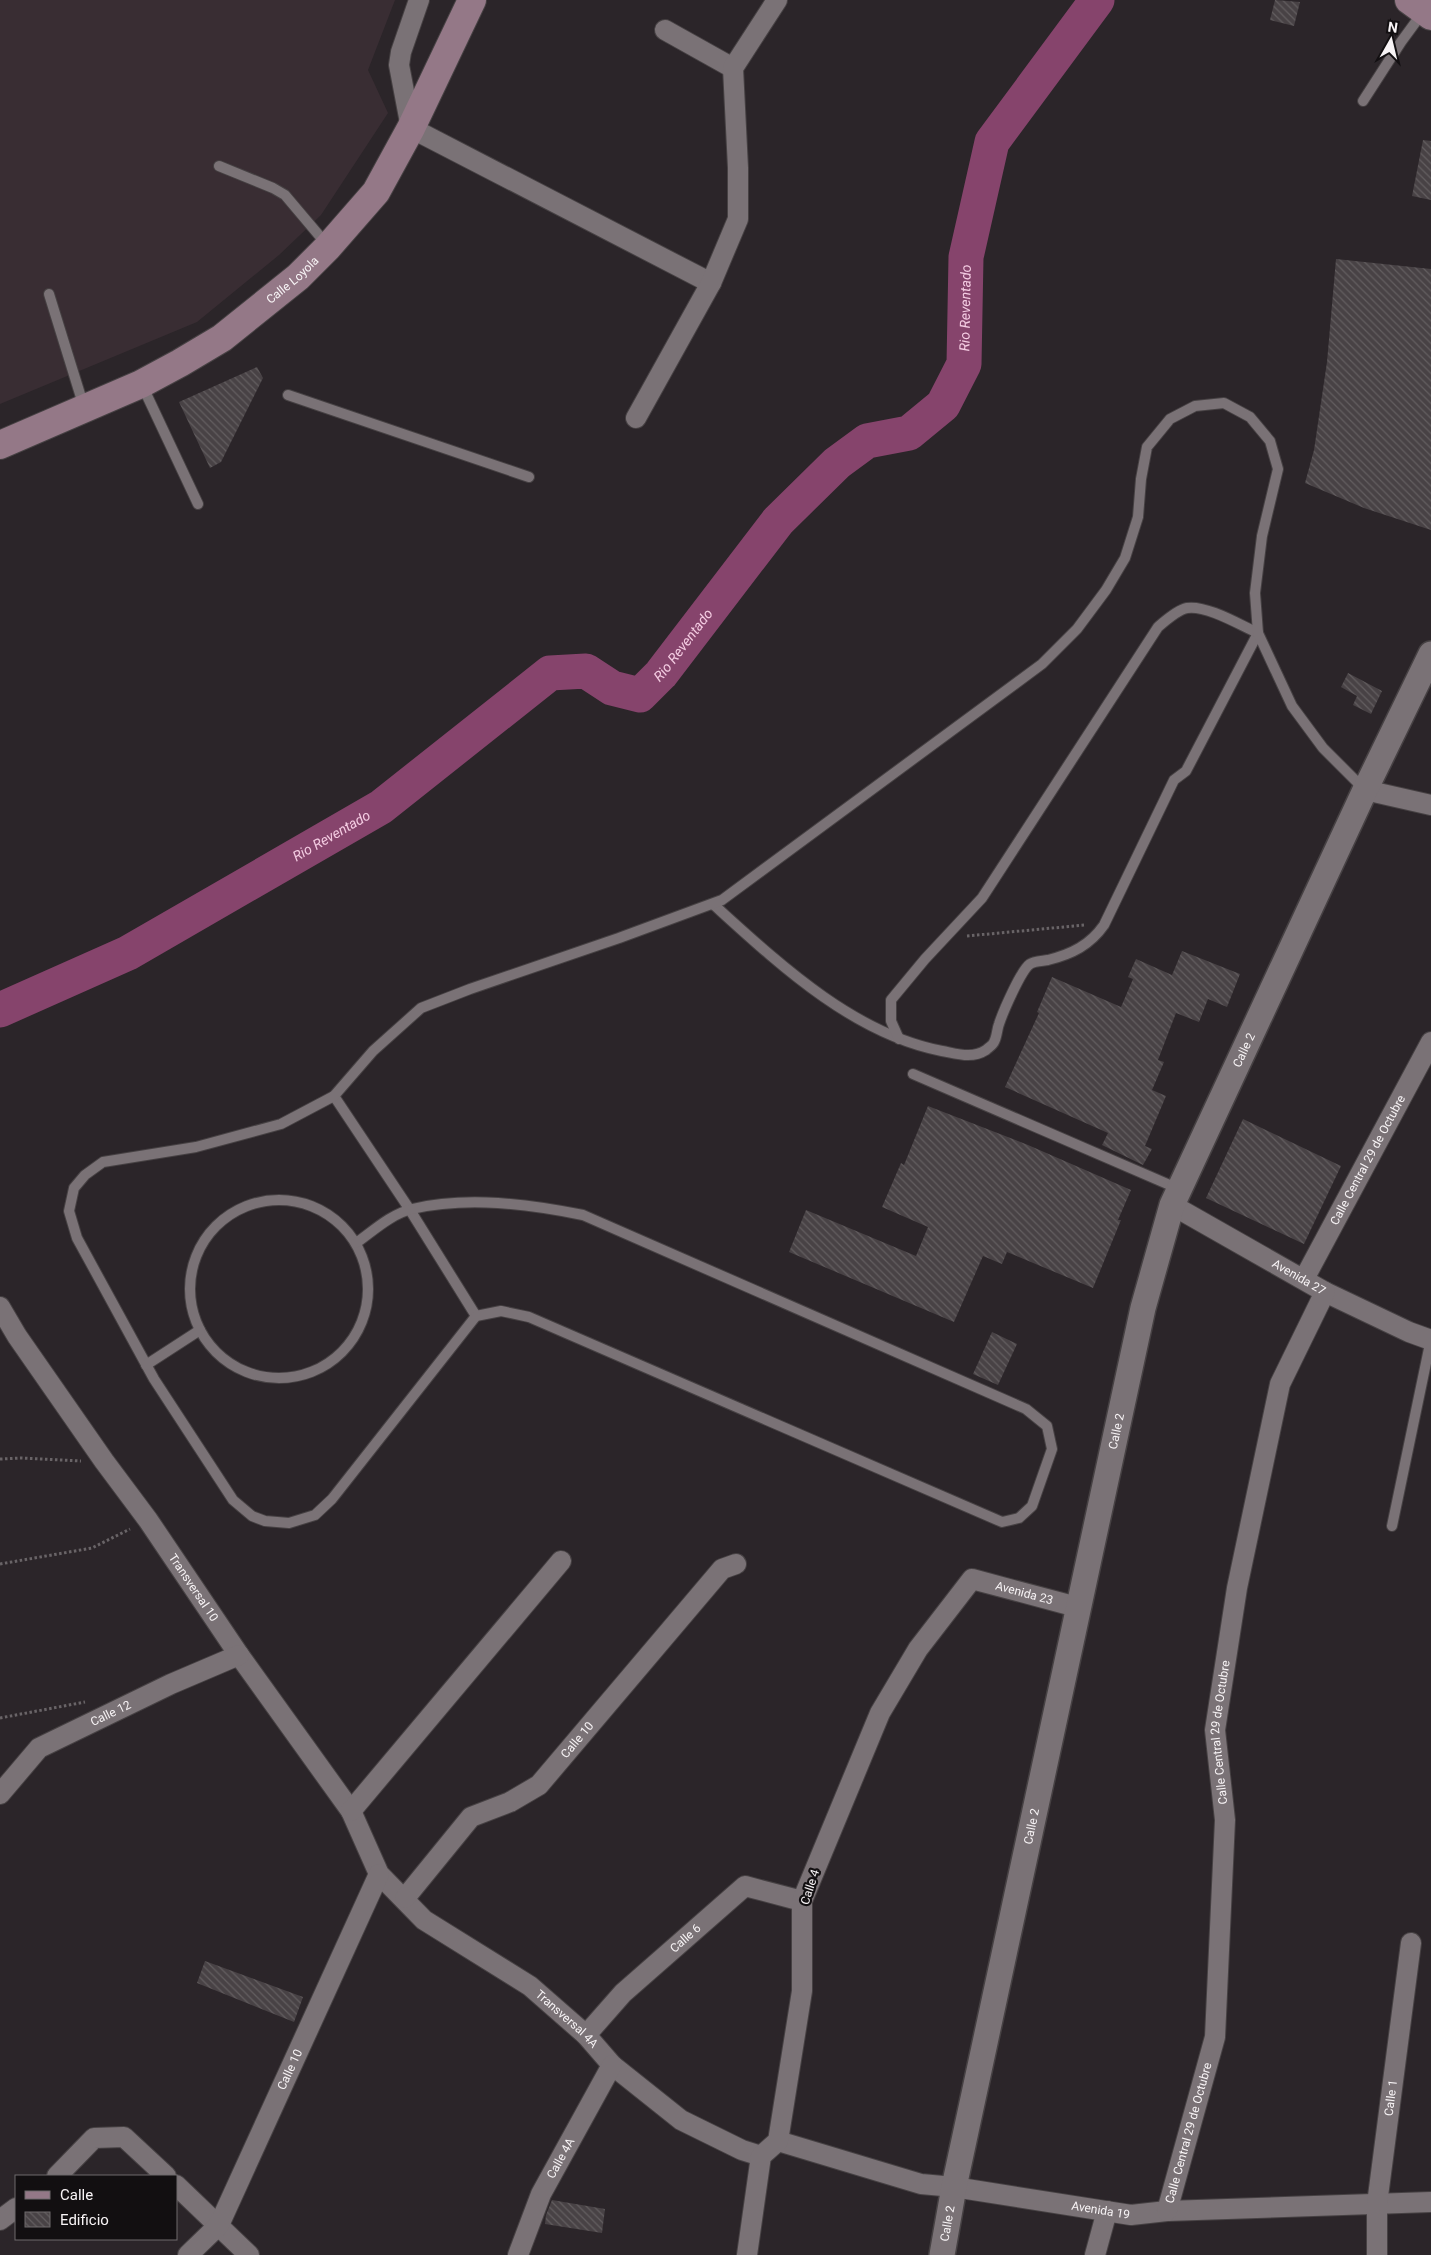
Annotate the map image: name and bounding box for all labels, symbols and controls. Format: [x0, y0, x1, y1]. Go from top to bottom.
north arrow [1366, 15, 1416, 65]
text: N [1387, 19, 1399, 36]
street label: Calle Loyola [264, 254, 321, 307]
water label: Rio Reventado [956, 264, 974, 352]
water label: Rio Reventado [650, 606, 716, 685]
water label: Rio Reventado [290, 807, 373, 864]
street label: Calle 2 [1230, 1030, 1258, 1069]
street label: Calle Central 29 de Octubre [1327, 1093, 1408, 1227]
street label: Avenida 27 [1270, 1256, 1328, 1298]
street label: Calle 2 [1106, 1412, 1127, 1451]
street label: Transversal 10 [166, 1551, 221, 1624]
street label: Avenida 23 [994, 1579, 1055, 1607]
street label: Calle Central 29 de Octubre [1208, 1659, 1233, 1805]
street label: Calle 12 [88, 1697, 133, 1729]
street label: Calle 10 [558, 1719, 597, 1761]
street label: Calle 2 [1021, 1807, 1042, 1846]
street label: Calle 4 [798, 1867, 822, 1906]
street label: Calle 6 [667, 1921, 704, 1955]
street label: Transversal 4A [533, 1987, 601, 2051]
street label: Calle 10 [275, 2047, 305, 2092]
street label: Calle Central 29 de Octubre [1162, 2061, 1215, 2205]
street label: Calle 1 [1382, 2079, 1400, 2117]
street label: Calle 4A [544, 2135, 578, 2181]
legend [15, 2175, 178, 2240]
text: Calle [60, 2186, 93, 2204]
street label: Avenida 19 [1070, 2199, 1131, 2222]
street label: Calle 2 [938, 2204, 958, 2243]
text: Edificio [60, 2211, 109, 2229]

